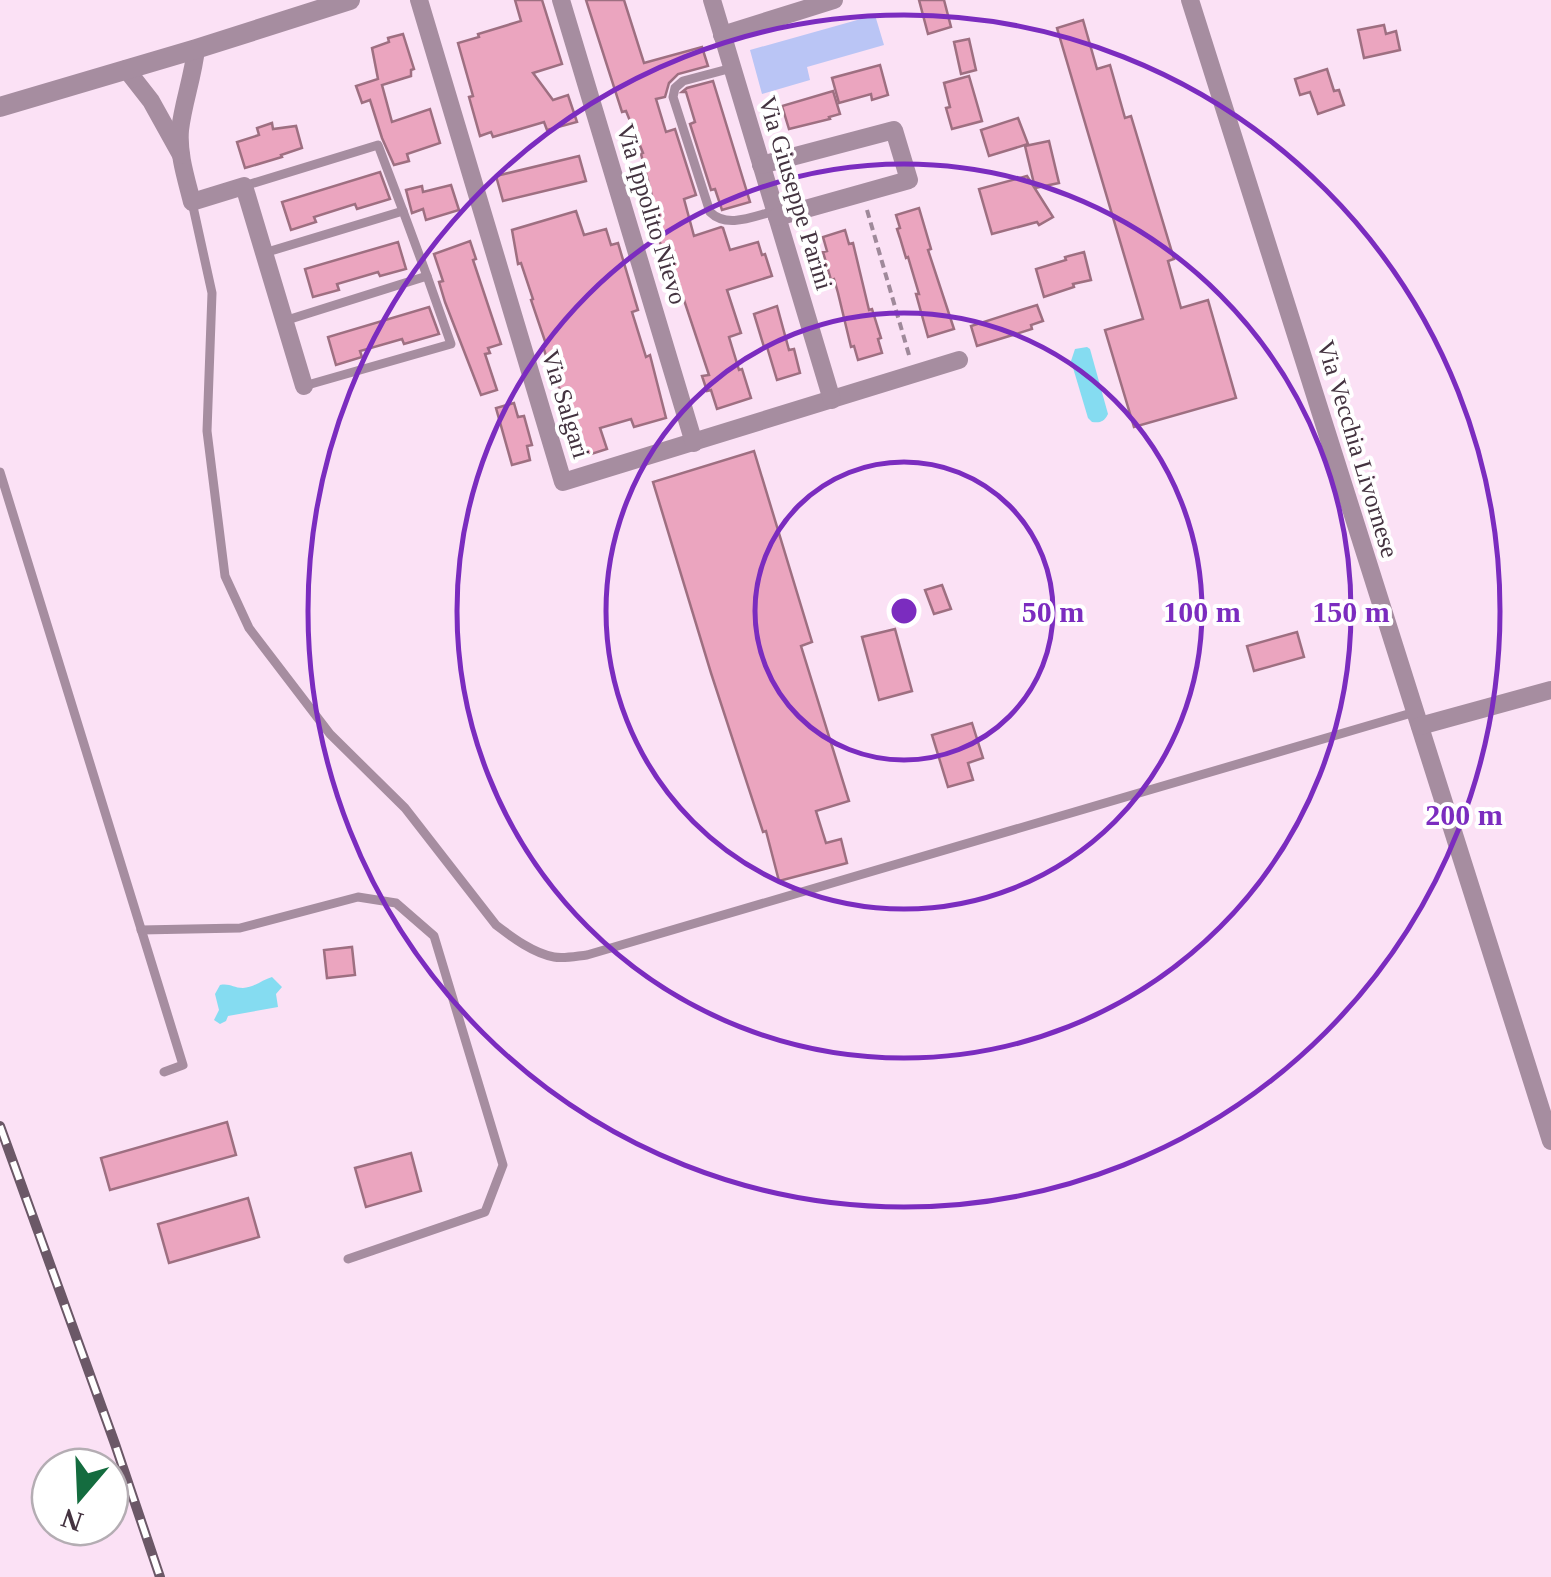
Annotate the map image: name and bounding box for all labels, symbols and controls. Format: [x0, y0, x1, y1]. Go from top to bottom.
street label: Via Giuseppe Parini [754, 93, 838, 293]
street label: Via Ippolito Nievo [612, 120, 692, 308]
street label: Via Vecchia Livornese [1312, 337, 1404, 561]
street label: Via Salgari [537, 347, 595, 461]
centre of rings [886, 593, 922, 629]
text: 50 m [1022, 595, 1084, 628]
text: 100 m [1163, 595, 1241, 628]
text: 150 m [1312, 595, 1390, 628]
text: 200 m [1425, 798, 1503, 831]
north arrow [30, 1447, 130, 1547]
text: N [57, 1502, 87, 1538]

